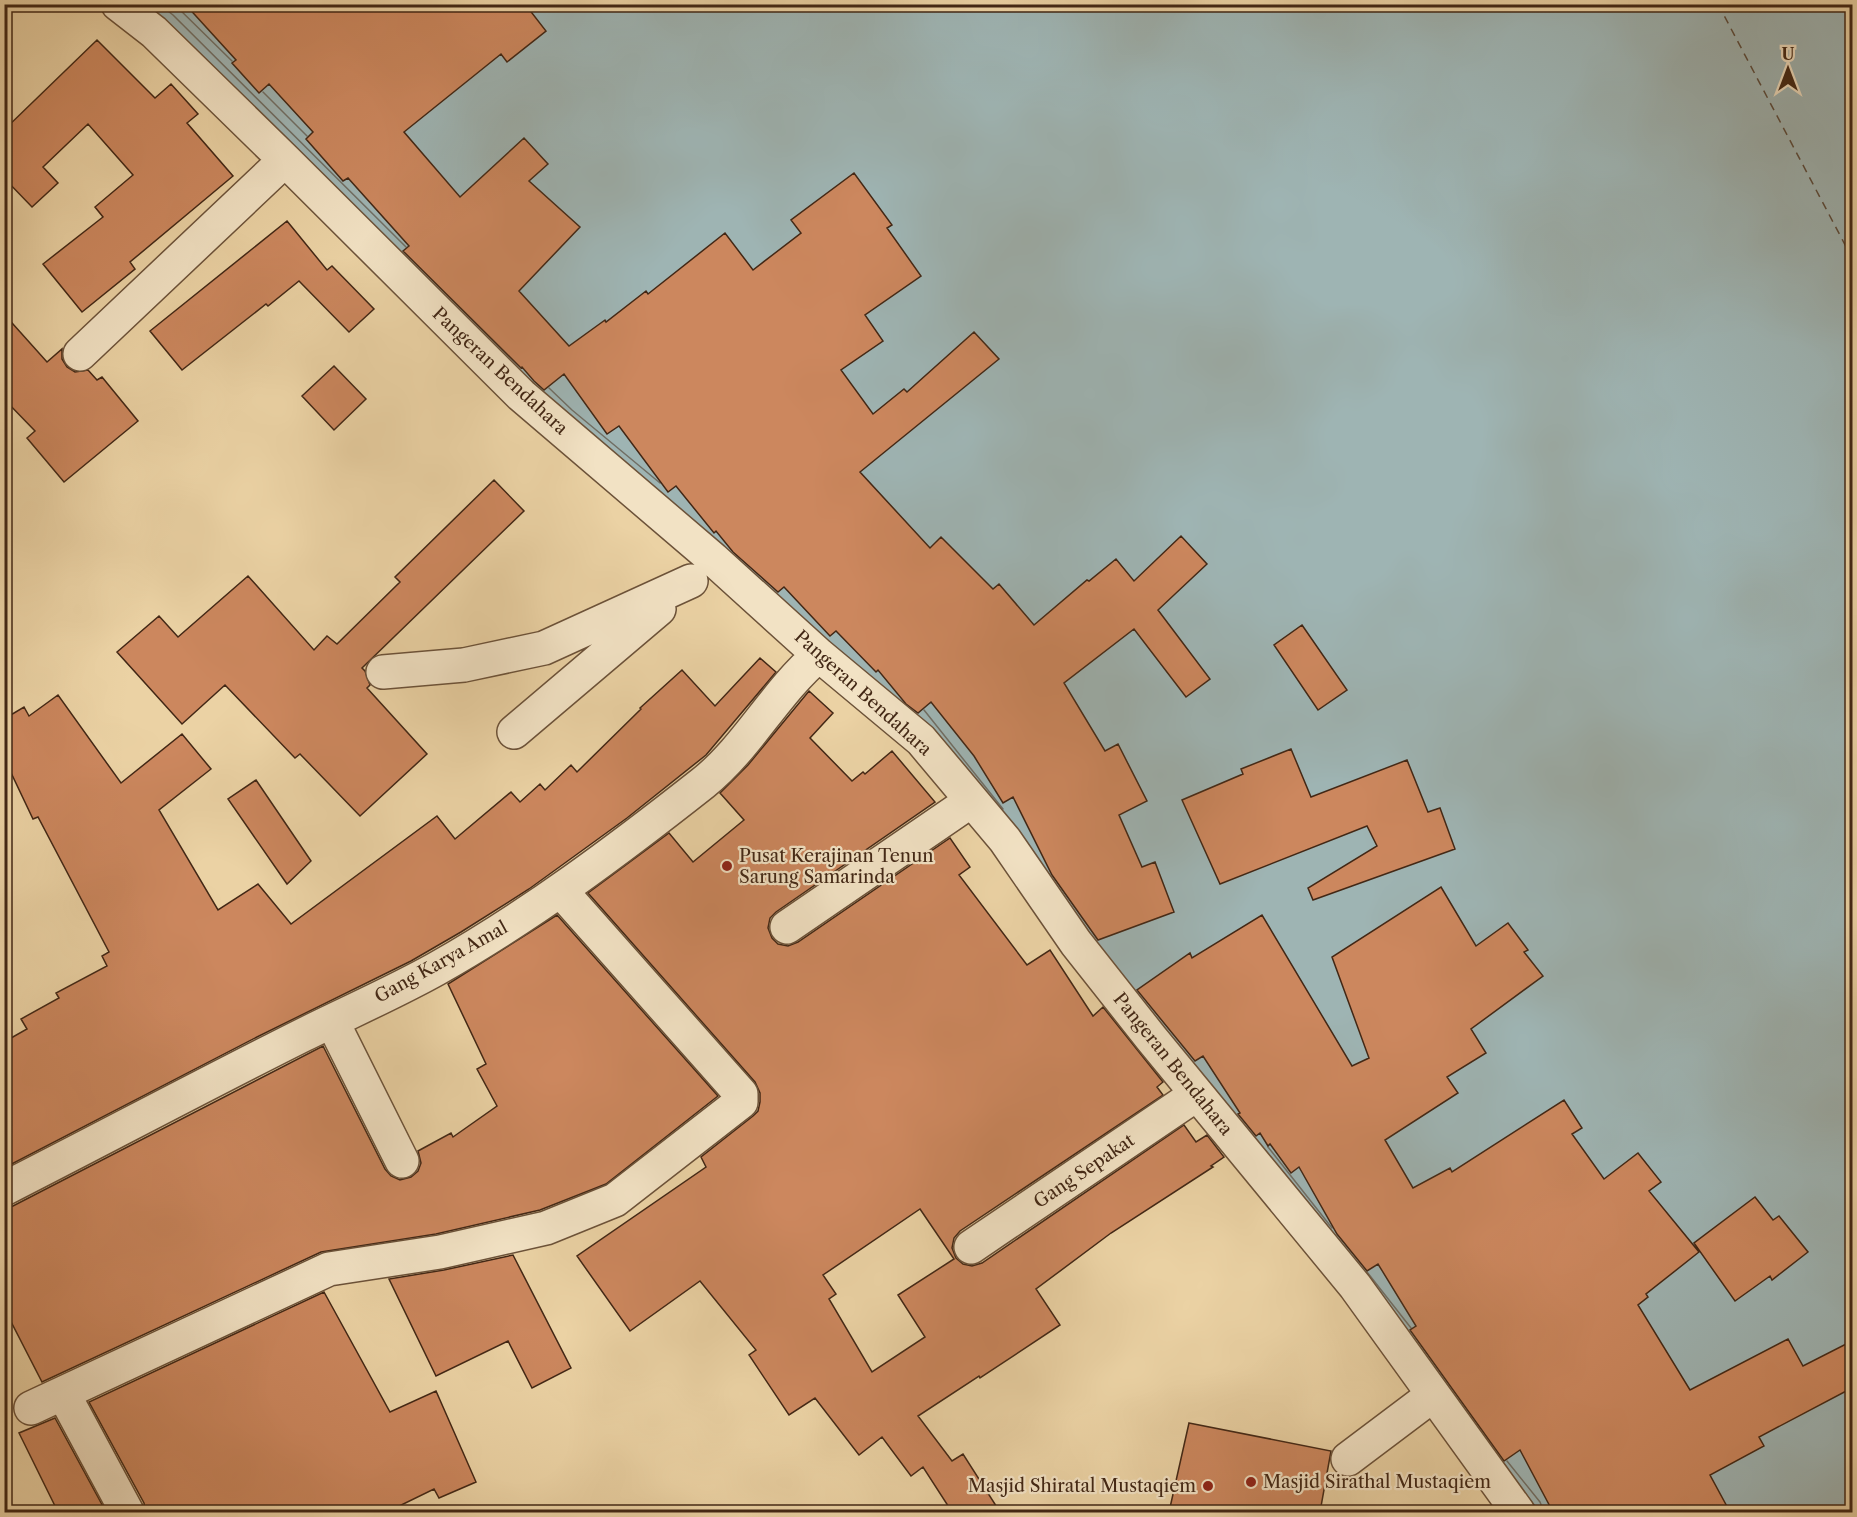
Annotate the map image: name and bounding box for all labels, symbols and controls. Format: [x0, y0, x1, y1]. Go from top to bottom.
north arrow [1758, 39, 1818, 99]
text: U [1782, 44, 1795, 64]
street label: Pangeran Bendahara [428, 303, 573, 440]
street label: Pangeran Bendahara [790, 626, 937, 761]
place label: Pusat Kerajinan Tenun Sarung Samarinda [739, 845, 934, 888]
marker: Pusat Kerajinan Tenun Sarung Samarinda [720, 859, 734, 873]
street label: Gang Karya Amal [371, 916, 511, 1008]
street label: Pangeran Bendahara [1109, 988, 1238, 1140]
street label: Gang Sepakat [1029, 1129, 1139, 1213]
place label: Masjid Sirathal Mustaqiem [1263, 1471, 1491, 1493]
place label: Masjid Shiratal Mustaqiem [968, 1475, 1196, 1497]
marker: Masjid Sirathal Mustaqiem [1244, 1475, 1258, 1489]
marker: Masjid Shiratal Mustaqiem [1201, 1479, 1215, 1493]

